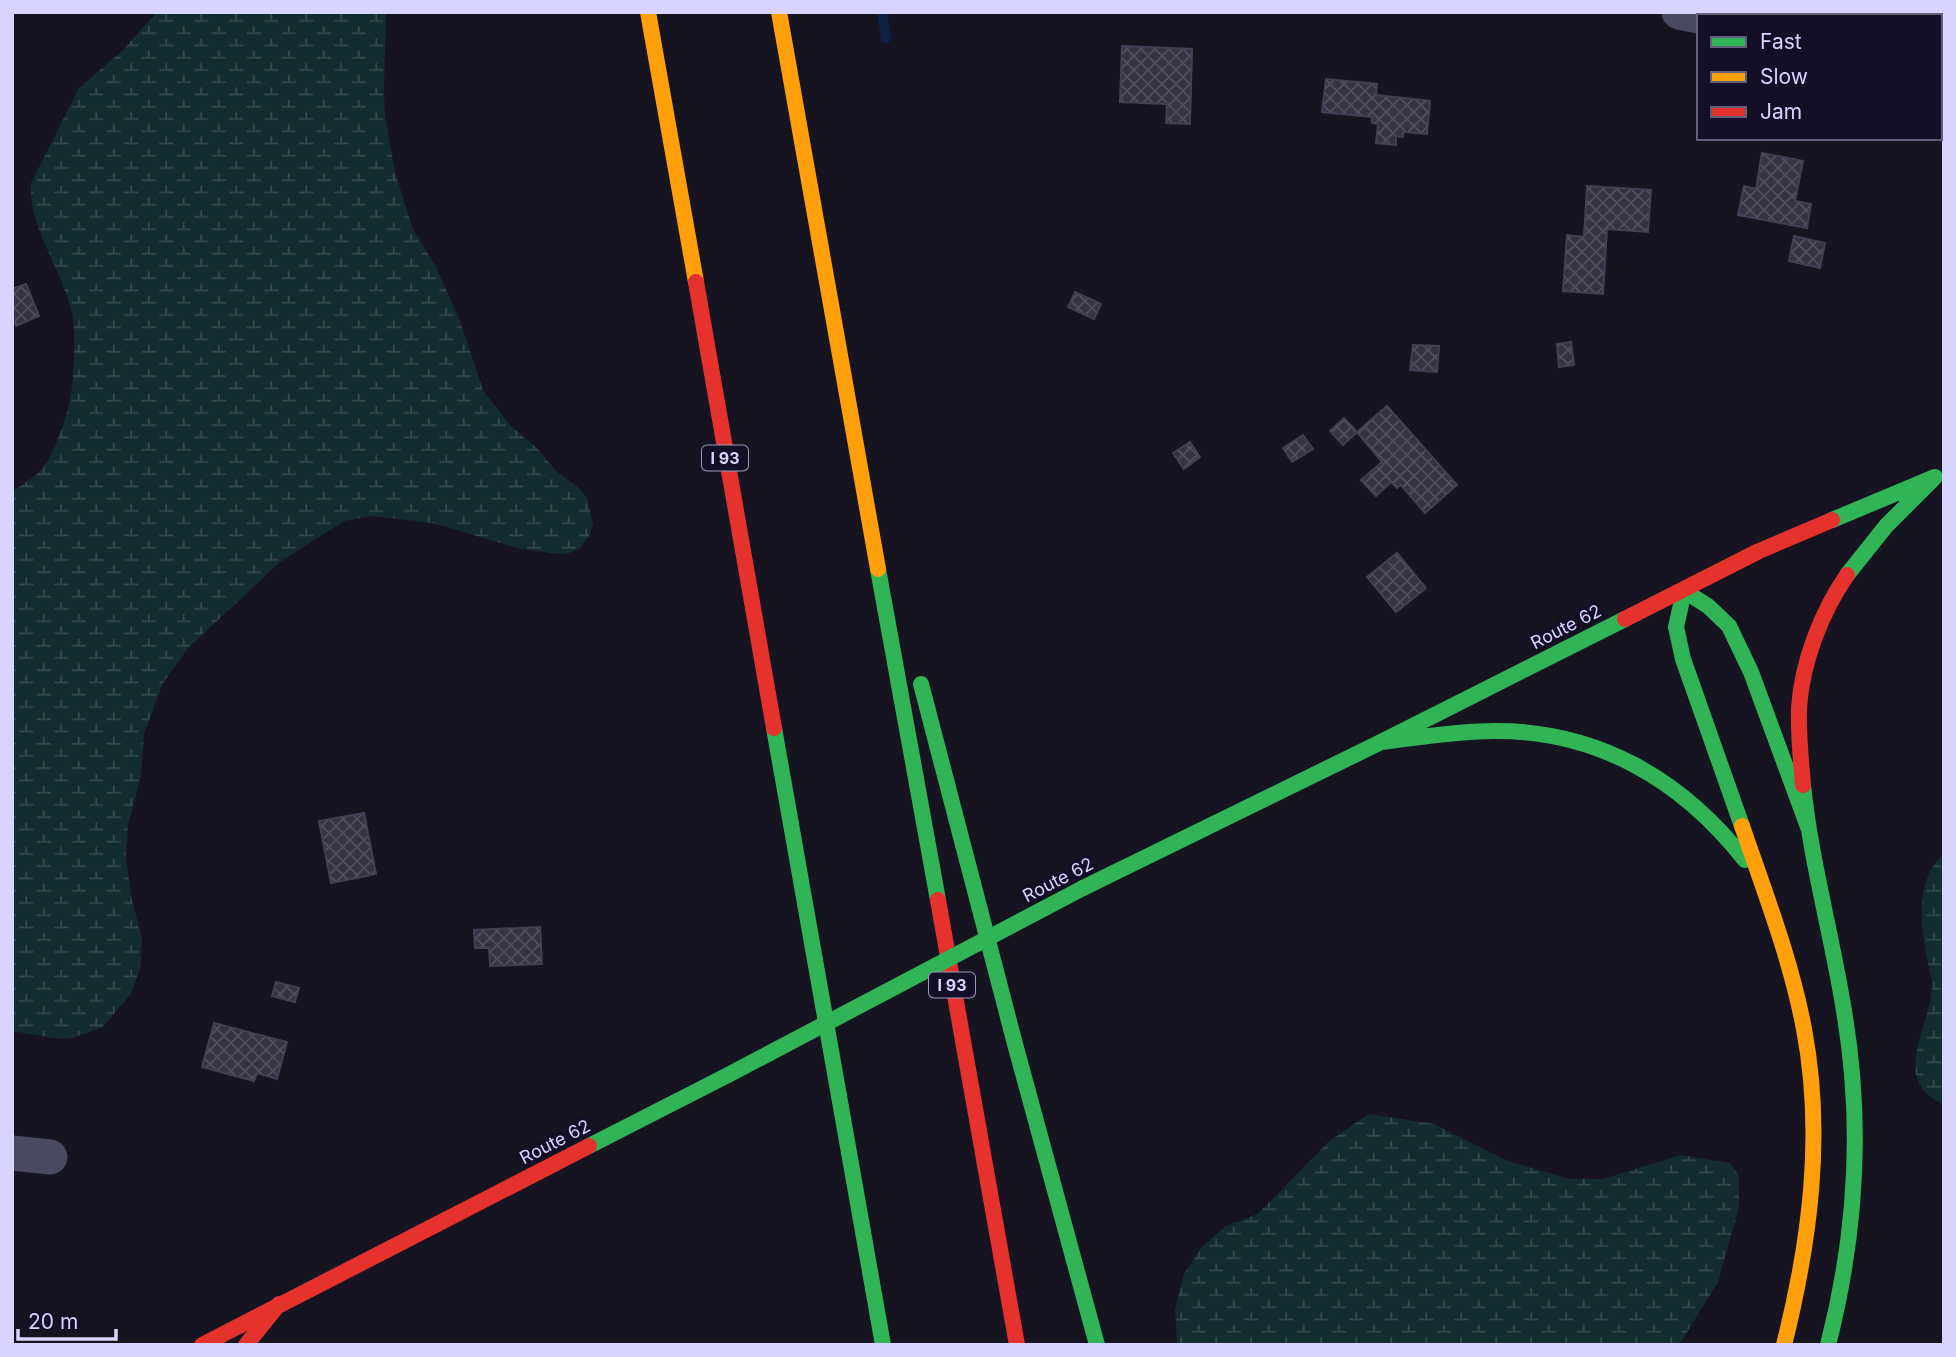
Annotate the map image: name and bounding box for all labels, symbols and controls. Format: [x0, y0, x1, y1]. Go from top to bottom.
legend [1697, 14, 1942, 140]
text: Fast [1760, 29, 1802, 54]
text: Slow [1760, 64, 1808, 89]
text: Jam [1760, 99, 1802, 124]
road number: I 93 [702, 446, 748, 471]
street label: Route 62 [1527, 600, 1604, 653]
street label: Route 62 [1019, 853, 1096, 906]
road number: I 93 [929, 973, 975, 998]
street label: Route 62 [516, 1115, 593, 1168]
scale bar [18, 1298, 116, 1342]
text: 20 m [28, 1309, 78, 1334]

